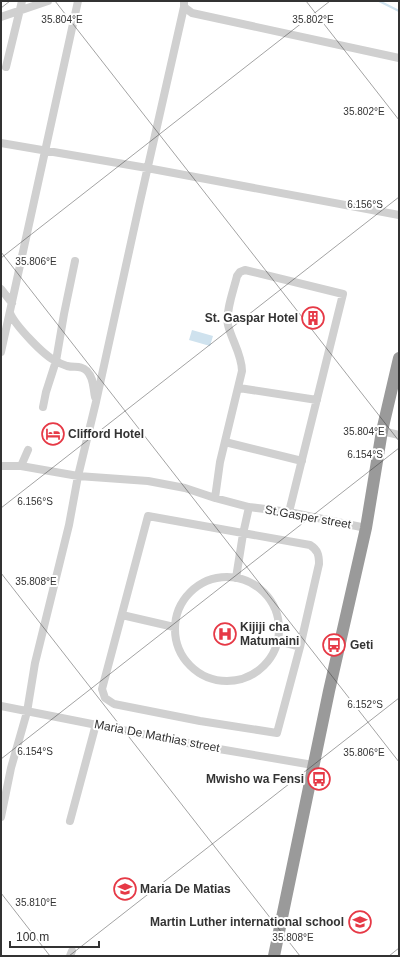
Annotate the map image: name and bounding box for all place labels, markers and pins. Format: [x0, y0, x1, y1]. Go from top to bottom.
building icon: St. Gaspar Hotel [300, 305, 326, 331]
place label: St. Gaspar Hotel [205, 311, 298, 325]
hotel icon: Clifford Hotel [40, 421, 66, 447]
place label: Clifford Hotel [68, 427, 144, 441]
place label: Kijiji cha Matumaini [240, 620, 299, 648]
hospital icon: Kijiji cha Matumaini [212, 621, 238, 647]
bus stop icon: Geti [321, 632, 347, 658]
place label: Geti [350, 638, 373, 652]
bus stop icon: Mwisho wa Fensi [306, 766, 332, 792]
place label: Mwisho wa Fensi [206, 772, 304, 786]
school or university icon: Maria De Matias [112, 876, 138, 902]
place label: Maria De Matias [140, 882, 231, 896]
school or university icon: Martin Luther international school [347, 909, 373, 935]
place label: Martin Luther international school [150, 915, 344, 929]

